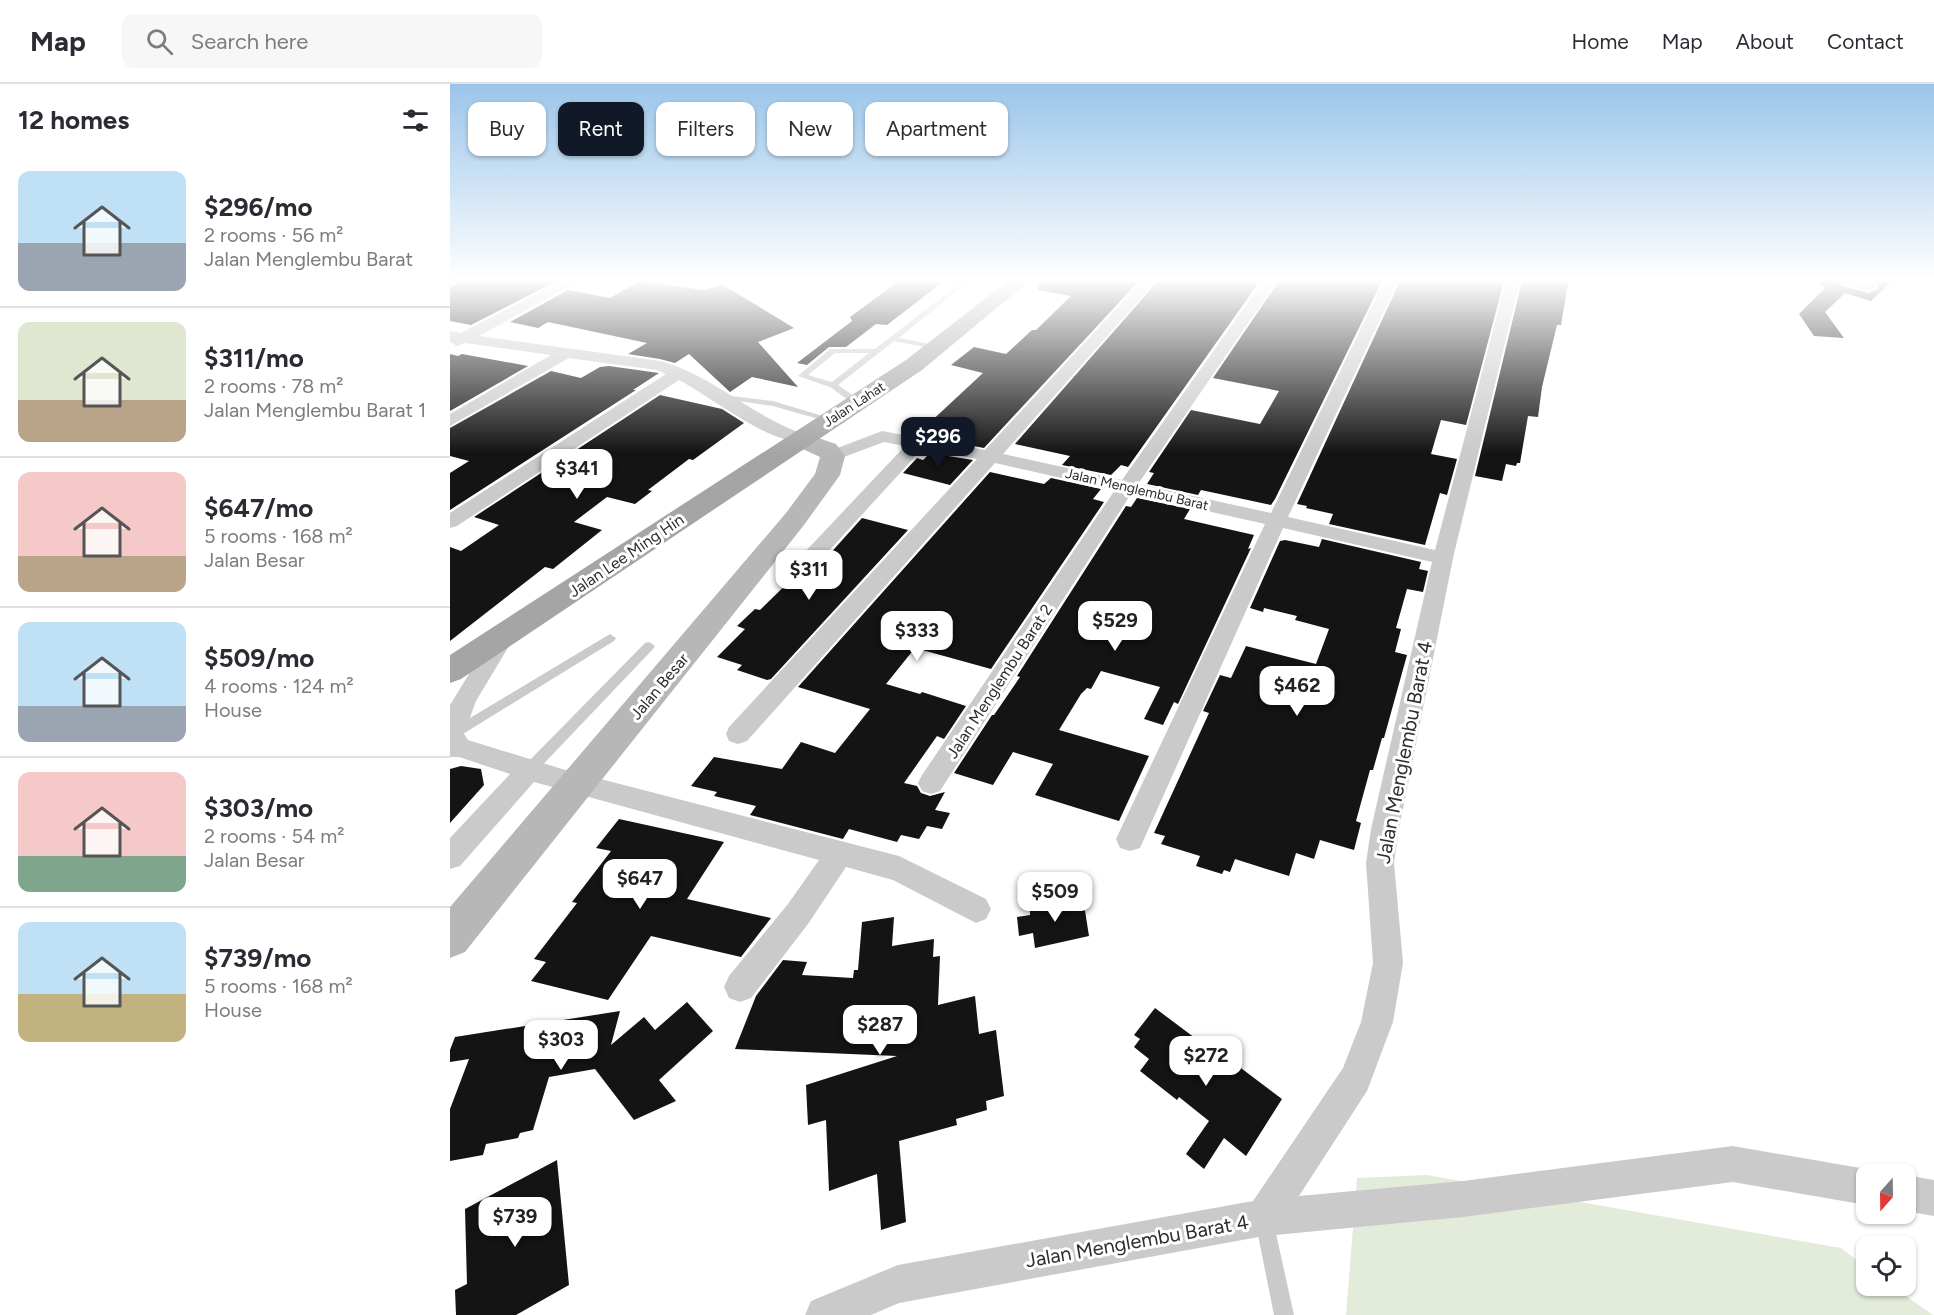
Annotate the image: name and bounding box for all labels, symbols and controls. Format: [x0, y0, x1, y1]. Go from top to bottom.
search box [122, 14, 542, 68]
text: Map [30, 24, 86, 58]
icon: search [143, 25, 176, 58]
text: Search here [191, 28, 308, 55]
text: Home [1572, 29, 1629, 54]
text: Map [1662, 29, 1703, 54]
text: About [1736, 29, 1794, 54]
text: Contact [1827, 29, 1904, 54]
chip: Buy [468, 102, 546, 156]
chip: Rent [558, 102, 644, 156]
chip: Filters [656, 102, 755, 156]
chip: New [767, 102, 853, 156]
chip: Apartment [865, 102, 1008, 156]
text: 12 homes [18, 104, 129, 136]
icon: filters [399, 104, 432, 137]
text: $296/mo [204, 191, 313, 223]
icon: home [66, 195, 138, 267]
text: 2 rooms · 56 m² [204, 223, 343, 247]
text: Jalan Menglembu Barat [204, 247, 413, 271]
text: $311/mo [204, 342, 304, 374]
icon: home [66, 346, 138, 418]
text: 2 rooms · 78 m² [204, 374, 344, 398]
street label: Jalan Lahat [820, 378, 888, 431]
text: Jalan Menglembu Barat 1 [204, 398, 426, 422]
pin: $296 [902, 417, 974, 468]
text: $296 [915, 424, 961, 448]
pin: $341 [541, 449, 613, 500]
text: $341 [555, 456, 599, 480]
street label: Jalan Menglembu Barat [1064, 465, 1210, 514]
text: $647/mo [204, 492, 313, 524]
icon: home [66, 496, 138, 568]
street label: Jalan Lee Ming Hin [565, 510, 688, 601]
text: 5 rooms · 168 m² [204, 524, 353, 548]
text: Jalan Besar [204, 548, 305, 572]
pin: $311 [773, 550, 845, 601]
text: $311 [789, 557, 829, 581]
street label: Jalan Menglembu Barat 2 [942, 601, 1056, 762]
pin: $529 [1079, 601, 1151, 652]
text: $529 [1092, 608, 1138, 632]
pin: $333 [881, 611, 953, 662]
text: $333 [895, 618, 939, 642]
street label: Jalan Menglembu Barat 4 [1371, 639, 1437, 865]
text: $509/mo [204, 642, 314, 674]
icon: home [66, 646, 138, 718]
street label: Jalan Besar [626, 649, 693, 723]
pin: $462 [1261, 666, 1333, 717]
text: $462 [1274, 673, 1320, 697]
text: 4 rooms · 124 m² [204, 674, 354, 698]
text: House [204, 698, 262, 722]
text: $303/mo [204, 792, 313, 824]
icon: home [66, 796, 138, 868]
text: 2 rooms · 54 m² [204, 824, 344, 848]
text: Jalan Besar [204, 848, 305, 872]
pin: $647 [604, 859, 676, 910]
text: $647 [617, 866, 663, 890]
pin: $509 [1019, 872, 1091, 923]
text: $509 [1031, 879, 1079, 903]
text: $739/mo [204, 942, 311, 974]
icon: home [66, 946, 138, 1018]
text: 5 rooms · 168 m² [204, 974, 353, 998]
text: House [204, 998, 262, 1022]
pin: $287 [844, 1005, 916, 1056]
text: $287 [857, 1012, 903, 1036]
pin: $303 [525, 1020, 597, 1071]
text: $303 [538, 1027, 584, 1051]
pin: $272 [1170, 1036, 1242, 1087]
text: $272 [1183, 1043, 1229, 1067]
north arrow [1856, 1164, 1916, 1224]
map controls [1856, 1164, 1916, 1296]
pin: $739 [479, 1197, 551, 1248]
text: $739 [493, 1204, 537, 1228]
street label: Jalan Menglembu Barat 4 [1023, 1210, 1251, 1272]
button: locate [1856, 1236, 1916, 1296]

